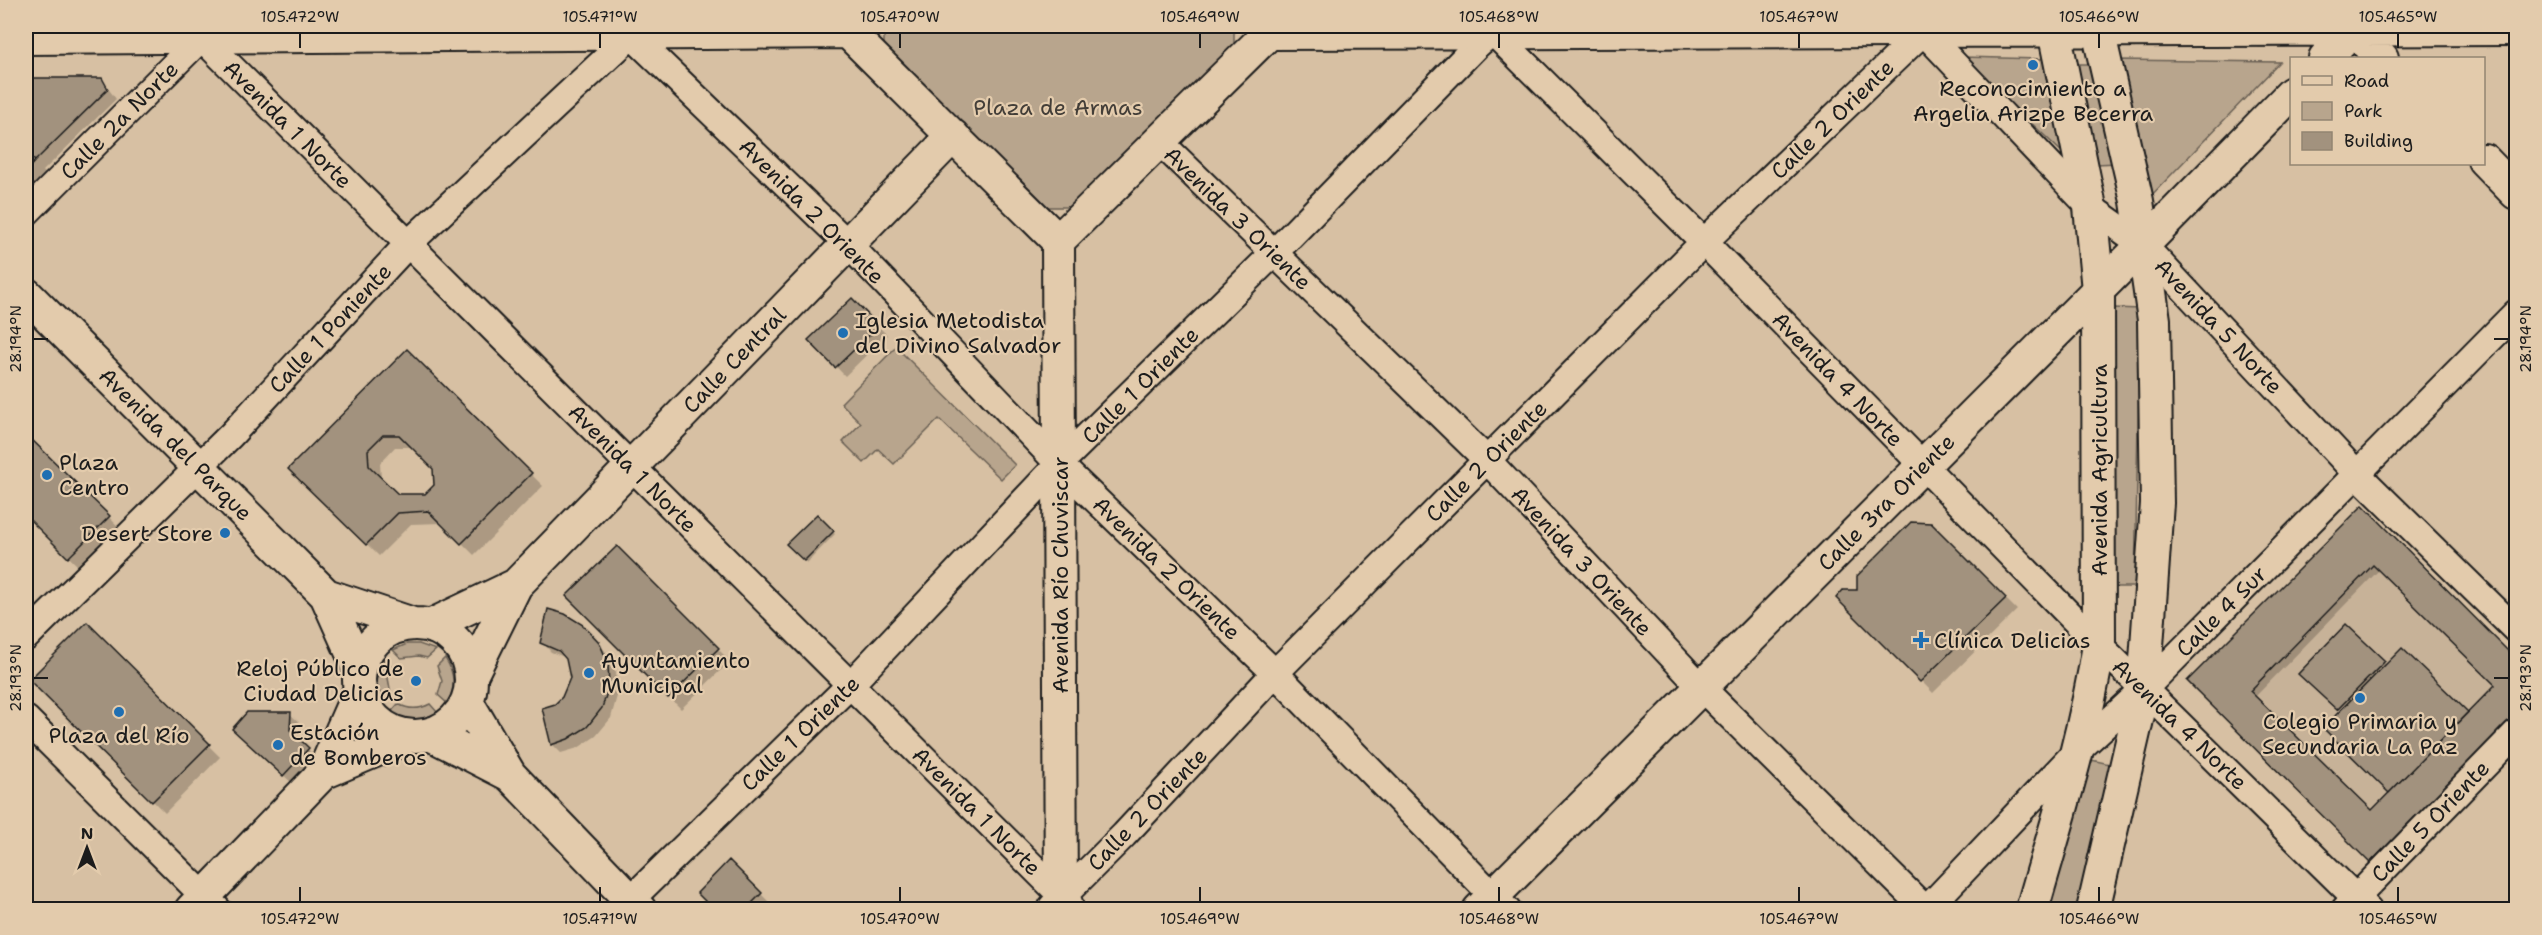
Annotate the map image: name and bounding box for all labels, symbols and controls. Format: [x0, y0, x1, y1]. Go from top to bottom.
text: 105.472°W [260, 7, 340, 27]
text: 105.471°W [562, 7, 638, 27]
text: 105.470°W [860, 7, 940, 27]
text: 105.469°W [1160, 7, 1240, 27]
text: 105.468°W [1459, 7, 1539, 27]
text: 105.467°W [1759, 7, 1839, 27]
text: 105.466°W [2059, 7, 2139, 27]
text: 105.465°W [2358, 7, 2438, 27]
street label: Calle 2 Oriente [1764, 53, 1900, 186]
street label: Avenida 1 Norte [217, 54, 358, 195]
street label: Calle 2a Norte [54, 55, 185, 186]
legend [2290, 57, 2485, 165]
marker: Reconocimiento a Argelia Arizpe Becerra [2026, 58, 2040, 72]
text: Road [2344, 69, 2389, 93]
place label: Reconocimiento a Argelia Arizpe Becerra [1913, 74, 2154, 128]
park label: Plaza de Armas [973, 93, 1143, 122]
text: Park [2344, 99, 2383, 123]
text: Building [2344, 129, 2413, 153]
street label: Avenida 2 Oriente [733, 132, 891, 290]
street label: Avenida 3 Oriente [1158, 140, 1318, 296]
street label: Avenida 5 Norte [2148, 252, 2289, 400]
street label: Calle 1 Poniente [263, 257, 398, 400]
street label: Calle Central [676, 301, 793, 420]
text: 28.194°N [6, 305, 26, 373]
text: 28.194°N [2516, 305, 2536, 373]
place label: Iglesia Metodista del Divino Salvador [855, 306, 1061, 360]
street label: Avenida 4 Norte [1766, 306, 1910, 453]
street label: Calle 1 Oriente [1075, 320, 1205, 450]
marker: Iglesia Metodista del Divino Salvador [836, 326, 850, 340]
street label: Avenida del Parque [93, 361, 259, 527]
street label: Avenida Agricultura [2085, 363, 2114, 576]
street label: Calle 2 Oriente [1419, 394, 1553, 528]
street label: Avenida 1 Norte [562, 398, 703, 539]
street label: Calle 3ra Oriente [1811, 427, 1961, 577]
place label: Plaza Centro [59, 448, 129, 502]
street label: Avenida Río Chuviscar [1046, 456, 1075, 694]
marker: Plaza Centro [40, 468, 54, 482]
street label: Avenida 3 Oriente [1505, 480, 1659, 642]
street label: Avenida 2 Oriente [1087, 490, 1247, 646]
place label: Desert Store [82, 519, 213, 548]
marker: Desert Store [218, 526, 232, 540]
street label: Calle 4 Sur [2170, 560, 2273, 663]
place label: Clínica Delicias [1934, 626, 2091, 655]
marker: Clínica Delicias [1912, 631, 1930, 649]
text: 28.193°N [6, 644, 26, 712]
text: 28.193°N [2516, 644, 2536, 712]
place label: Ayuntamiento Municipal [601, 646, 750, 700]
street label: Avenida 4 Norte [2106, 652, 2253, 796]
place label: Reloj Público de Ciudad Delicias [236, 654, 404, 708]
marker: Ayuntamiento Municipal [582, 666, 596, 680]
street label: Calle 1 Oriente [735, 669, 866, 797]
marker: Reloj Público de Ciudad Delicias [409, 674, 423, 688]
marker: Colegio Primaria y Secundaria La Paz [2353, 691, 2367, 705]
marker: Plaza del Río [112, 705, 126, 719]
place label: Colegio Primaria y Secundaria La Paz [2262, 707, 2458, 761]
place label: Estación de Bomberos [290, 718, 427, 772]
place label: Plaza del Río [48, 721, 190, 750]
marker: Estación de Bomberos [271, 738, 285, 752]
street label: Avenida 1 Norte [906, 741, 1047, 882]
street label: Calle 2 Oriente [1081, 741, 1214, 877]
street label: Calle 5 Oriente [2365, 754, 2496, 889]
north arrow [57, 818, 117, 878]
text: N [81, 823, 93, 844]
text: 105.472°W [260, 909, 340, 929]
text: 105.471°W [562, 909, 638, 929]
text: 105.470°W [860, 909, 940, 929]
text: 105.469°W [1160, 909, 1240, 929]
text: 105.468°W [1459, 909, 1539, 929]
text: 105.467°W [1759, 909, 1839, 929]
text: 105.466°W [2059, 909, 2139, 929]
text: 105.465°W [2358, 909, 2438, 929]

